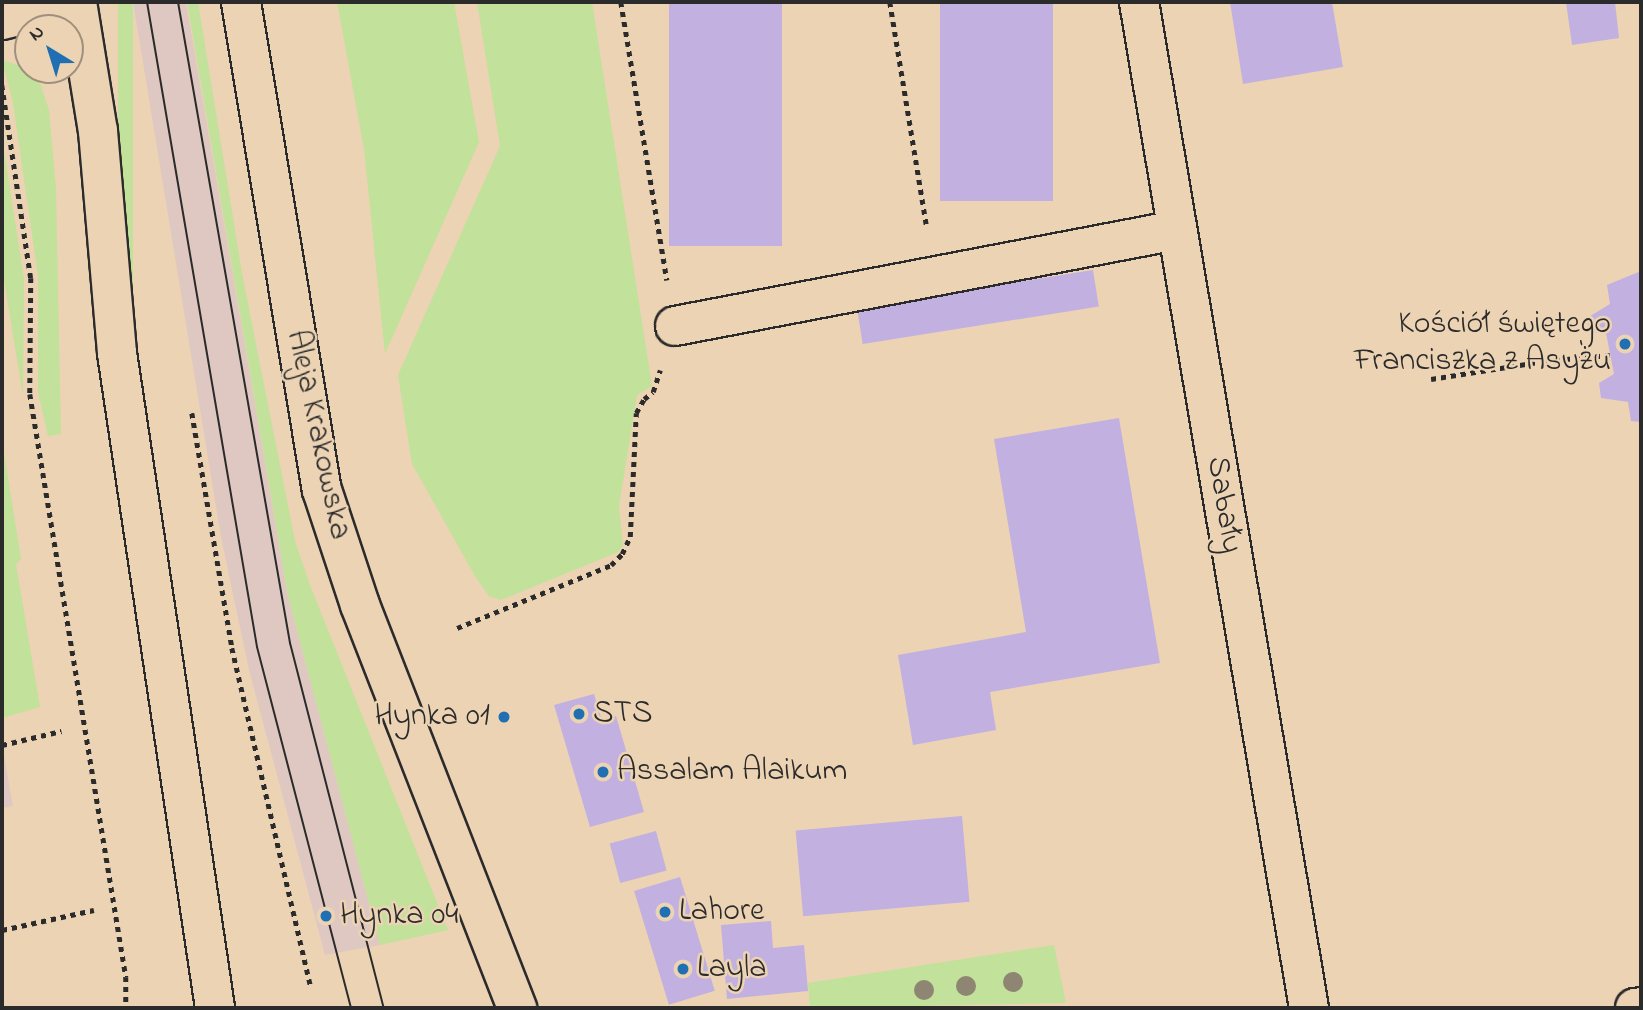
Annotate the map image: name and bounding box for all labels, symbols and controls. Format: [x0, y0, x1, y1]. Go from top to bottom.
north arrow [14, 14, 84, 84]
text: N [24, 19, 50, 48]
place label: Kościół świętego Franciszka z Asyżu [1354, 307, 1611, 382]
street label: Aleja Krakowska [276, 327, 358, 543]
marker: Kościół świętego Franciszka z Asyżu [1617, 336, 1633, 352]
street label: Sabały [1196, 454, 1250, 556]
place label: STS [593, 695, 652, 733]
place label: Hynka 01 [375, 698, 490, 736]
marker: STS [571, 706, 587, 722]
marker: Hynka 01 [496, 709, 512, 725]
place label: Assalam Alaikum [617, 753, 847, 791]
marker: Assalam Alaikum [595, 764, 611, 780]
place label: Lahore [679, 893, 764, 931]
place label: Hynka 04 [340, 897, 458, 935]
marker: Lahore [657, 904, 673, 920]
marker: Hynka 04 [318, 908, 334, 924]
place label: Layla [697, 950, 767, 988]
marker: Layla [675, 961, 691, 977]

